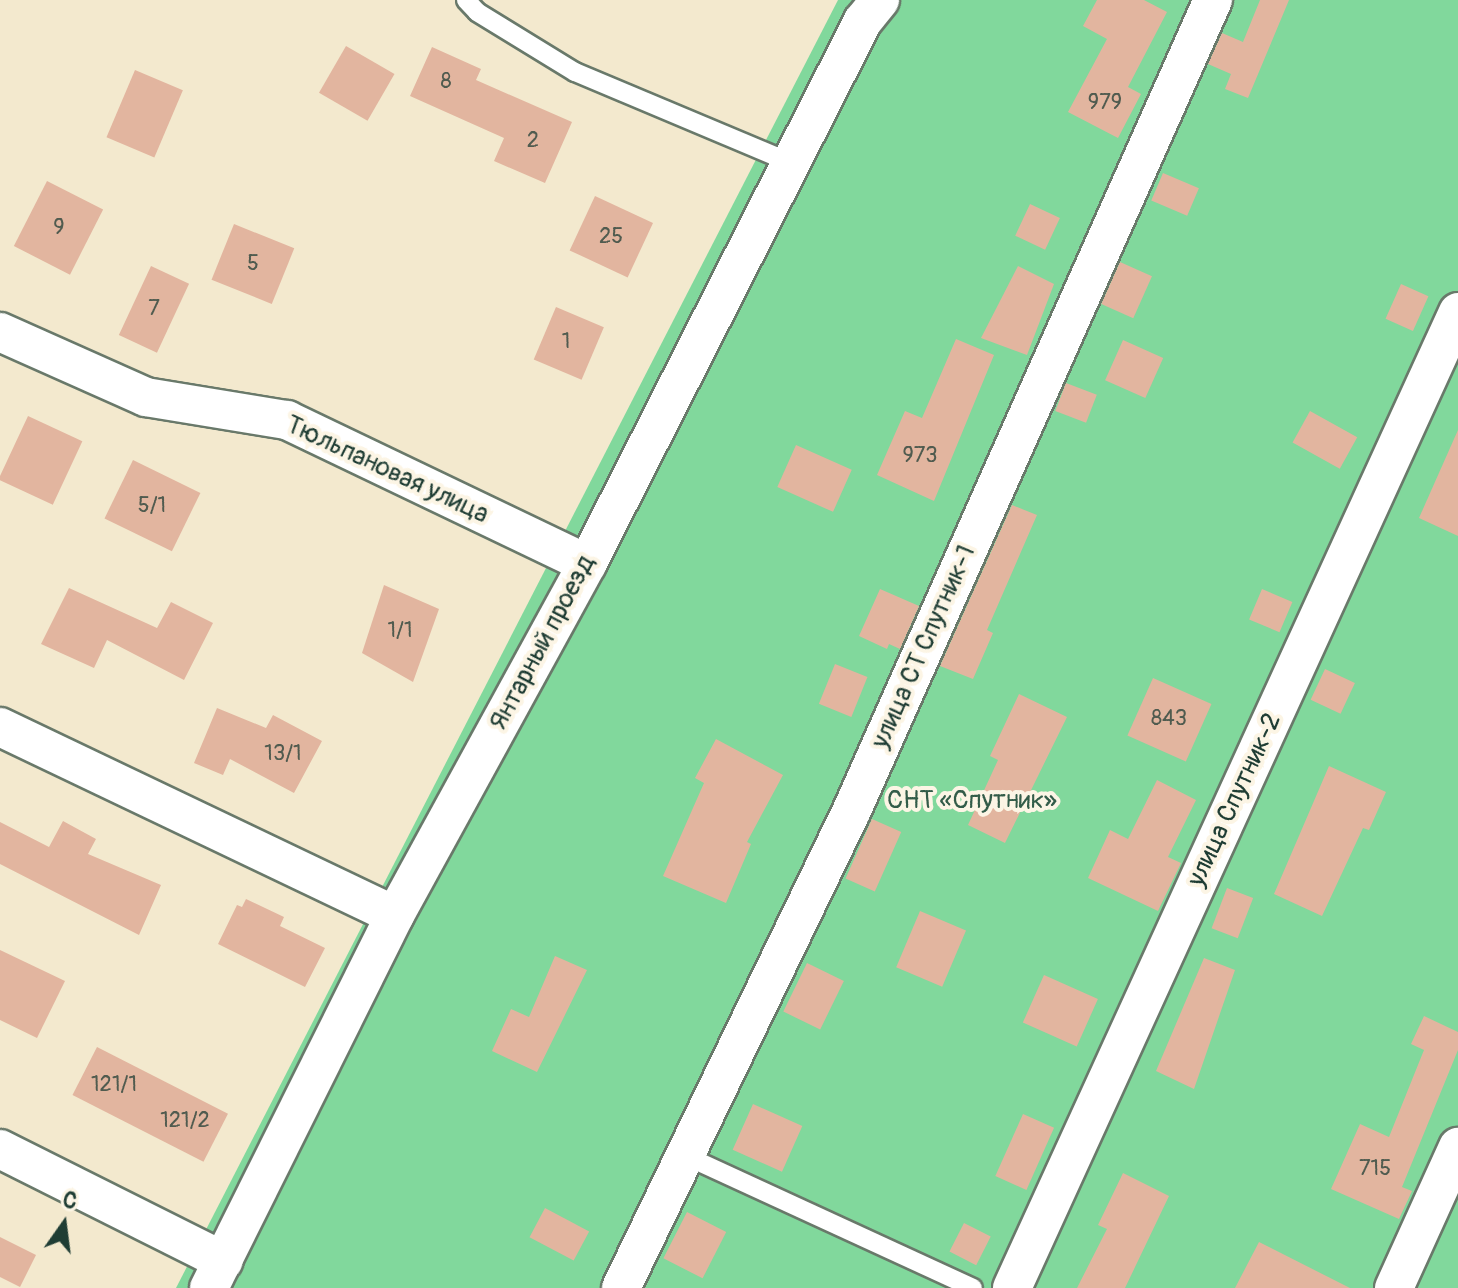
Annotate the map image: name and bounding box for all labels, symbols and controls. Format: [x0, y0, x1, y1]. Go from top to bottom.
house number: 8 [440, 69, 452, 95]
house number: 979 [1088, 90, 1122, 116]
house number: 2 [527, 128, 539, 154]
house number: 9 [53, 215, 65, 241]
house number: 25 [599, 224, 623, 250]
house number: 5 [247, 251, 259, 277]
house number: 7 [148, 296, 160, 322]
house number: 1 [562, 329, 570, 355]
street label: Тюльпановая улица [281, 409, 493, 531]
house number: 973 [902, 443, 938, 469]
house number: 5/1 [138, 493, 166, 519]
street label: улица СТ Спутник-1 [865, 541, 983, 753]
street label: Янтарный проезд [484, 550, 602, 736]
house number: 1/1 [387, 618, 413, 644]
house number: 843 [1151, 706, 1187, 732]
street label: улица Спутник-2 [1181, 709, 1289, 891]
house number: 13/1 [264, 741, 302, 767]
park label: СНТ «Спутник» [887, 785, 1057, 817]
house number: 121/1 [91, 1072, 137, 1098]
house number: 121/2 [160, 1108, 210, 1134]
house number: 715 [1359, 1156, 1391, 1182]
north arrow [24, 1184, 104, 1264]
text: С [60, 1185, 80, 1216]

